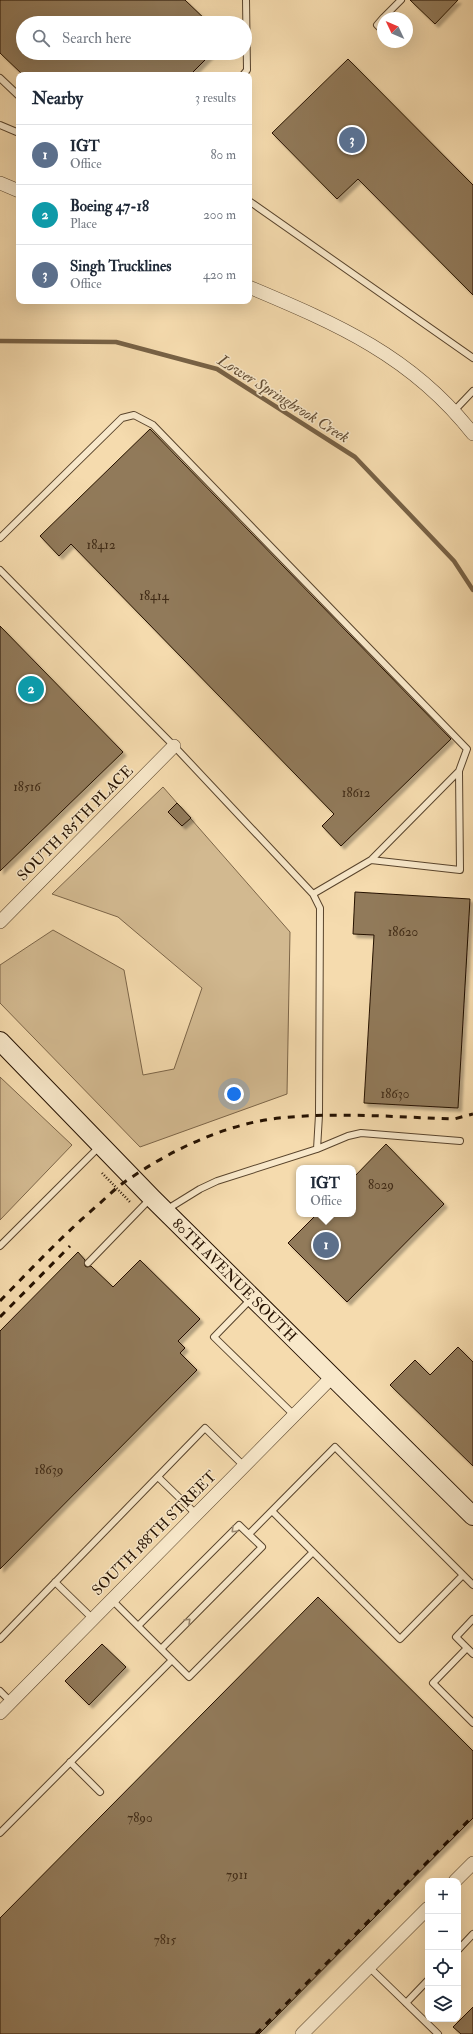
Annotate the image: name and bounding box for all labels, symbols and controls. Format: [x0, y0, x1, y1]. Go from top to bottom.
north arrow [377, 12, 413, 48]
search box [16, 16, 252, 60]
icon: search [30, 27, 52, 49]
text: Search here [62, 29, 131, 48]
text: Nearby [32, 88, 83, 109]
text: 3 results [195, 90, 236, 106]
pin: 3 [339, 125, 365, 155]
text: IGT [70, 137, 100, 156]
text: 1 [43, 147, 47, 163]
text: 80 m [210, 147, 236, 163]
text: Office [70, 156, 102, 172]
text: Boeing 47-18 [70, 197, 149, 216]
text: 2 [42, 207, 48, 223]
text: 200 m [203, 207, 236, 223]
text: Place [70, 216, 97, 232]
text: Singh Trucklines [70, 257, 172, 276]
text: 3 [43, 267, 48, 283]
text: 420 m [203, 267, 236, 283]
text: Office [70, 276, 102, 292]
water label: Lower Springbrook Creek [213, 350, 353, 448]
house number: 18412 [87, 537, 116, 553]
house number: 18414 [139, 588, 170, 604]
pin: 2 [18, 674, 44, 704]
street label: SOUTH 185TH PLACE [13, 761, 137, 885]
house number: 18516 [13, 779, 42, 795]
house number: 18612 [342, 785, 371, 801]
house number: 18620 [388, 924, 418, 940]
your location [224, 1084, 244, 1104]
house number: 18630 [381, 1086, 409, 1102]
popup [296, 1165, 356, 1217]
text: IGT [310, 1174, 340, 1193]
house number: 8029 [368, 1177, 394, 1193]
text: Office [310, 1193, 342, 1209]
street label: 80TH AVENUE SOUTH [168, 1215, 301, 1346]
pin: 1 [313, 1230, 339, 1260]
house number: 18639 [35, 1462, 63, 1478]
street label: SOUTH 188TH STREET [88, 1467, 221, 1600]
one-way arrow [231, 1525, 238, 1533]
one-way arrow [183, 1618, 191, 1626]
house number: 7890 [127, 1810, 153, 1826]
house number: 7911 [226, 1867, 248, 1883]
map controls [425, 1878, 461, 2022]
button: + [425, 1878, 461, 1914]
button: − [425, 1914, 461, 1950]
house number: 7815 [154, 1932, 176, 1948]
button: locate [425, 1950, 461, 1986]
button: layers [425, 1986, 461, 2022]

